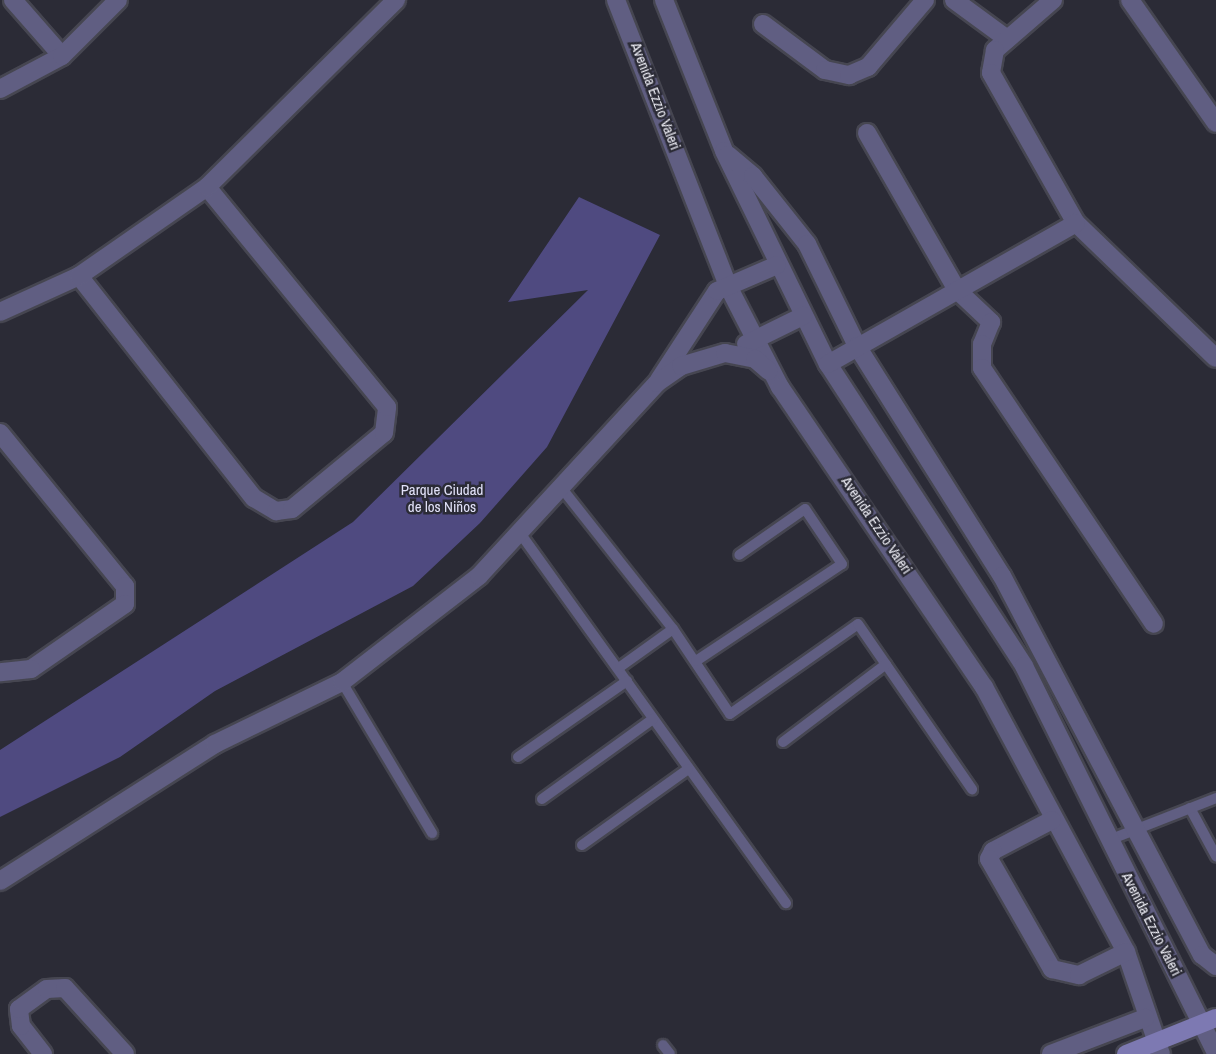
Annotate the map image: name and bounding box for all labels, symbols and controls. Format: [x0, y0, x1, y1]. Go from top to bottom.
street label: Avenida Ezzio Valeri [627, 40, 685, 152]
street label: Avenida Ezzio Valeri [838, 473, 916, 577]
park label: Parque Ciudad de los Niños [401, 480, 483, 515]
street label: Avenida Ezzio Valeri [1118, 869, 1186, 979]

